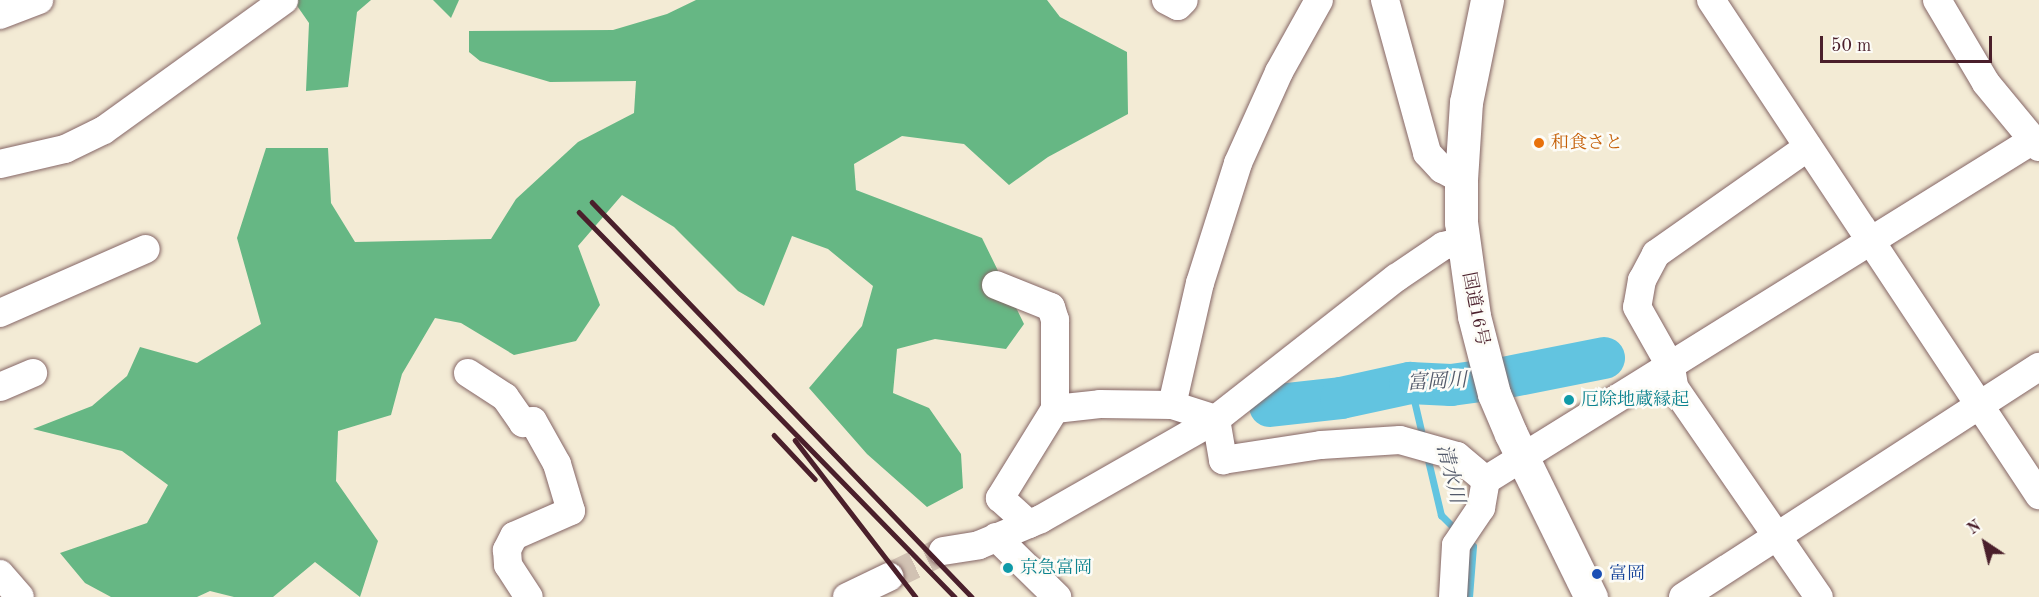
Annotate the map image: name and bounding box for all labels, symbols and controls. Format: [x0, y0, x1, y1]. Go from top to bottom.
scale bar [1823, 24, 1996, 62]
text: 50 m [1831, 37, 1871, 55]
place label: 和食さと [1551, 132, 1623, 154]
marker: 和食さと [1532, 136, 1546, 150]
street label: 国道16号 [1457, 270, 1493, 348]
water label: 富岡川 [1406, 369, 1468, 397]
place label: 厄除地蔵縁起 [1581, 389, 1689, 411]
marker: 厄除地蔵縁起 [1562, 393, 1576, 407]
water label: 清水川 [1430, 442, 1468, 506]
north arrow [1955, 513, 2015, 573]
text: N [1965, 518, 1984, 538]
place label: 京急富岡 [1020, 557, 1092, 579]
marker: 京急富岡 [1001, 561, 1015, 575]
place label: 富岡 [1609, 563, 1645, 585]
marker: 富岡 [1590, 567, 1604, 581]

